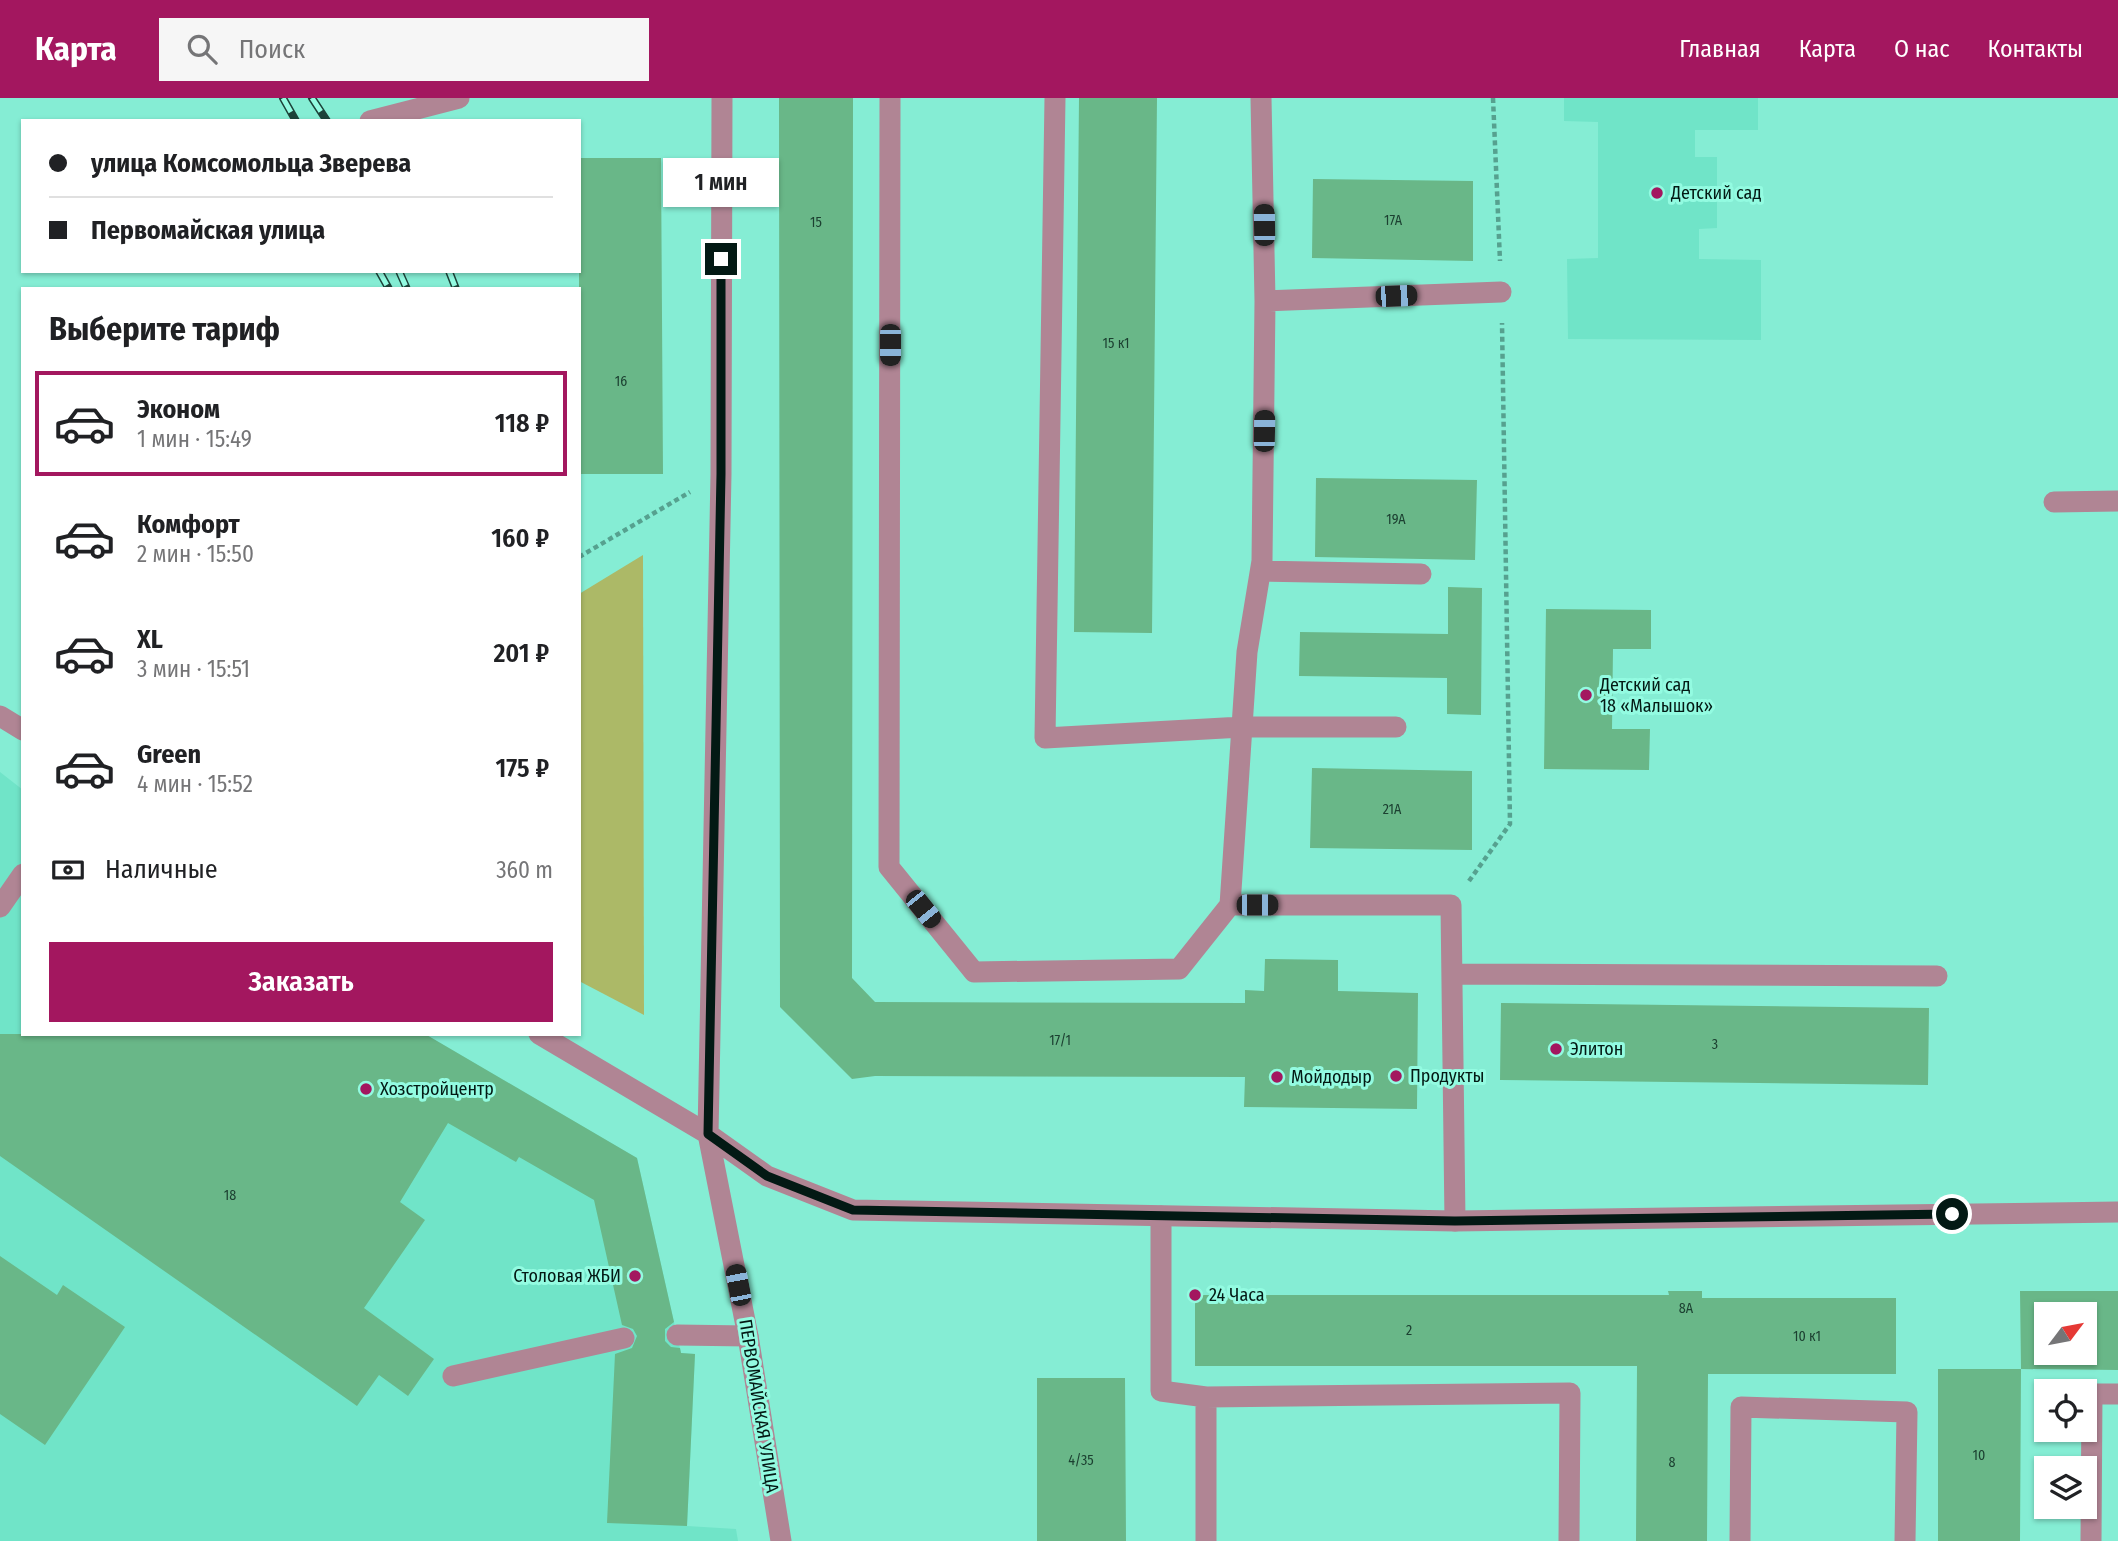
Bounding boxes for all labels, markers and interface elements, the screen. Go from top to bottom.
search box [159,18,649,81]
text: Карта [35,29,117,69]
icon: search [183,30,221,68]
text: Поиск [239,34,305,65]
text: Главная [1679,35,1761,63]
text: Карта [1799,35,1856,63]
text: О нас [1894,35,1949,63]
text: Контакты [1987,35,2083,63]
text: улица Комсомольца Зверева [91,148,411,179]
callout: 1 мин [663,158,779,206]
text: 1 мин [694,168,748,196]
place label: Детский сад [1670,182,1761,204]
marker: Детский сад [1649,185,1665,201]
car [1254,204,1275,246]
house number: 17А [1384,212,1403,229]
house number: 15 [810,214,822,231]
text: Первомайская улица [91,215,325,246]
route end [705,243,737,275]
car [1375,285,1418,307]
text: Выберите тариф [49,310,280,348]
car [880,324,901,366]
house number: 15 к1 [1102,335,1130,352]
house number: 16 [615,373,627,390]
icon: car [53,392,116,455]
text: Эконом [137,394,220,425]
text: 118 ₽ [495,408,549,439]
car [1254,410,1275,452]
text: 1 мин · 15:49 [137,425,252,453]
icon: car [53,507,116,570]
text: Комфорт [137,509,240,540]
house number: 19А [1386,511,1406,528]
text: 160 ₽ [491,523,549,554]
text: 2 мин · 15:50 [137,540,254,568]
icon: car [53,622,116,685]
text: XL [137,624,163,655]
text: 201 ₽ [493,638,549,669]
text: 3 мин · 15:51 [137,655,250,683]
place label: Детский сад 18 «Малышок» [1599,674,1713,717]
marker: Детский сад 18 «Малышок» [1578,687,1594,703]
icon: car [53,737,116,800]
text: Green [137,739,201,770]
text: 175 ₽ [496,753,549,784]
text: 4 мин · 15:52 [137,770,253,798]
house number: 21А [1383,801,1402,818]
icon: cash [49,851,87,889]
text: Наличные [105,854,218,885]
text: 360 m [496,856,553,884]
car [902,886,945,932]
car [1237,895,1279,916]
button: Заказать [49,942,553,1022]
house number: 17/1 [1049,1032,1071,1049]
house number: 3 [1712,1036,1718,1053]
place label: Элитон [1570,1038,1623,1060]
marker: Элитон [1548,1041,1564,1057]
place label: Продукты [1410,1065,1485,1087]
place label: Мойдодыр [1291,1066,1372,1088]
marker: Продукты [1388,1068,1404,1084]
marker: Мойдодыр [1269,1069,1285,1085]
place label: Хозстройцентр [380,1078,494,1100]
marker: Хозстройцентр [358,1081,374,1097]
house number: 18 [224,1187,236,1204]
route start [1936,1198,1968,1230]
car [724,1262,753,1308]
place label: Столовая ЖБИ [513,1265,621,1287]
marker: Столовая ЖБИ [627,1268,643,1284]
place label: 24 Часа [1209,1284,1265,1306]
marker: 24 Часа [1187,1287,1203,1303]
house number: 8А [1679,1300,1694,1317]
north arrow [2034,1302,2096,1365]
map controls [2034,1302,2097,1519]
street label: ПЕРВОМАЙСКАЯ УЛИЦА [734,1318,784,1495]
house number: 2 [1406,1322,1412,1339]
house number: 10 к1 [1793,1328,1821,1345]
button: locate [2034,1379,2097,1442]
house number: 10 [1973,1447,1985,1464]
house number: 4/35 [1068,1452,1094,1469]
house number: 8 [1669,1454,1676,1471]
button: layers [2034,1456,2097,1519]

